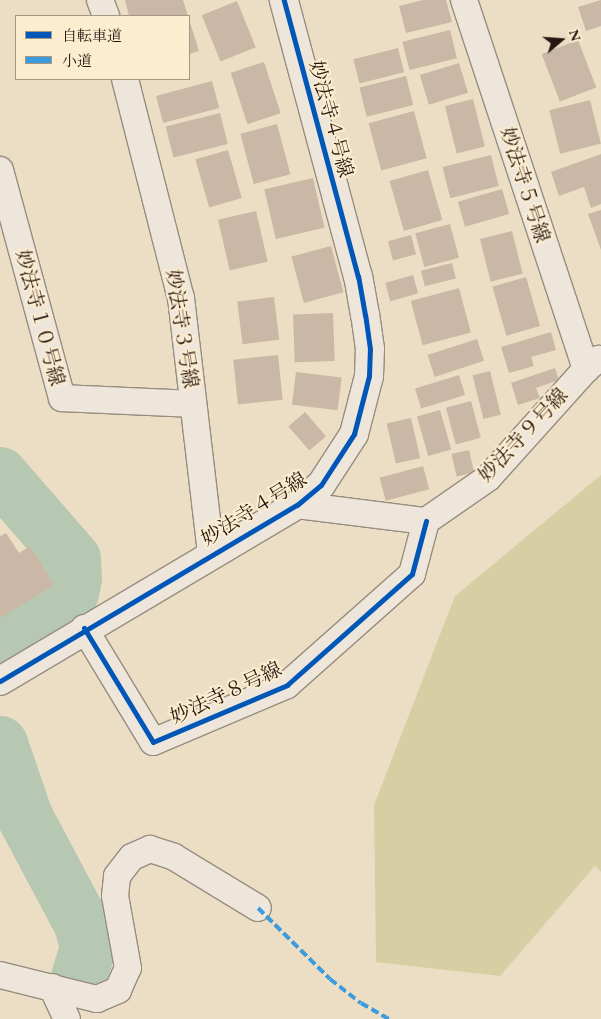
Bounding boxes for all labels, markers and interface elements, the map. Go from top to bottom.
legend [15,15,190,80]
north arrow [536,15,586,65]
text: 自転車道 [62,26,122,45]
text: N [565,27,586,44]
text: 小道 [62,51,92,70]
street label: 妙法寺４号線 [304,58,358,180]
street label: 妙法寺５号線 [495,124,555,246]
street label: 妙法寺１０号線 [10,247,70,389]
street label: 妙法寺３号線 [161,268,203,390]
street label: 妙法寺９号線 [473,383,573,487]
street label: 妙法寺４号線 [197,467,311,551]
street label: 妙法寺８号線 [167,657,285,729]

